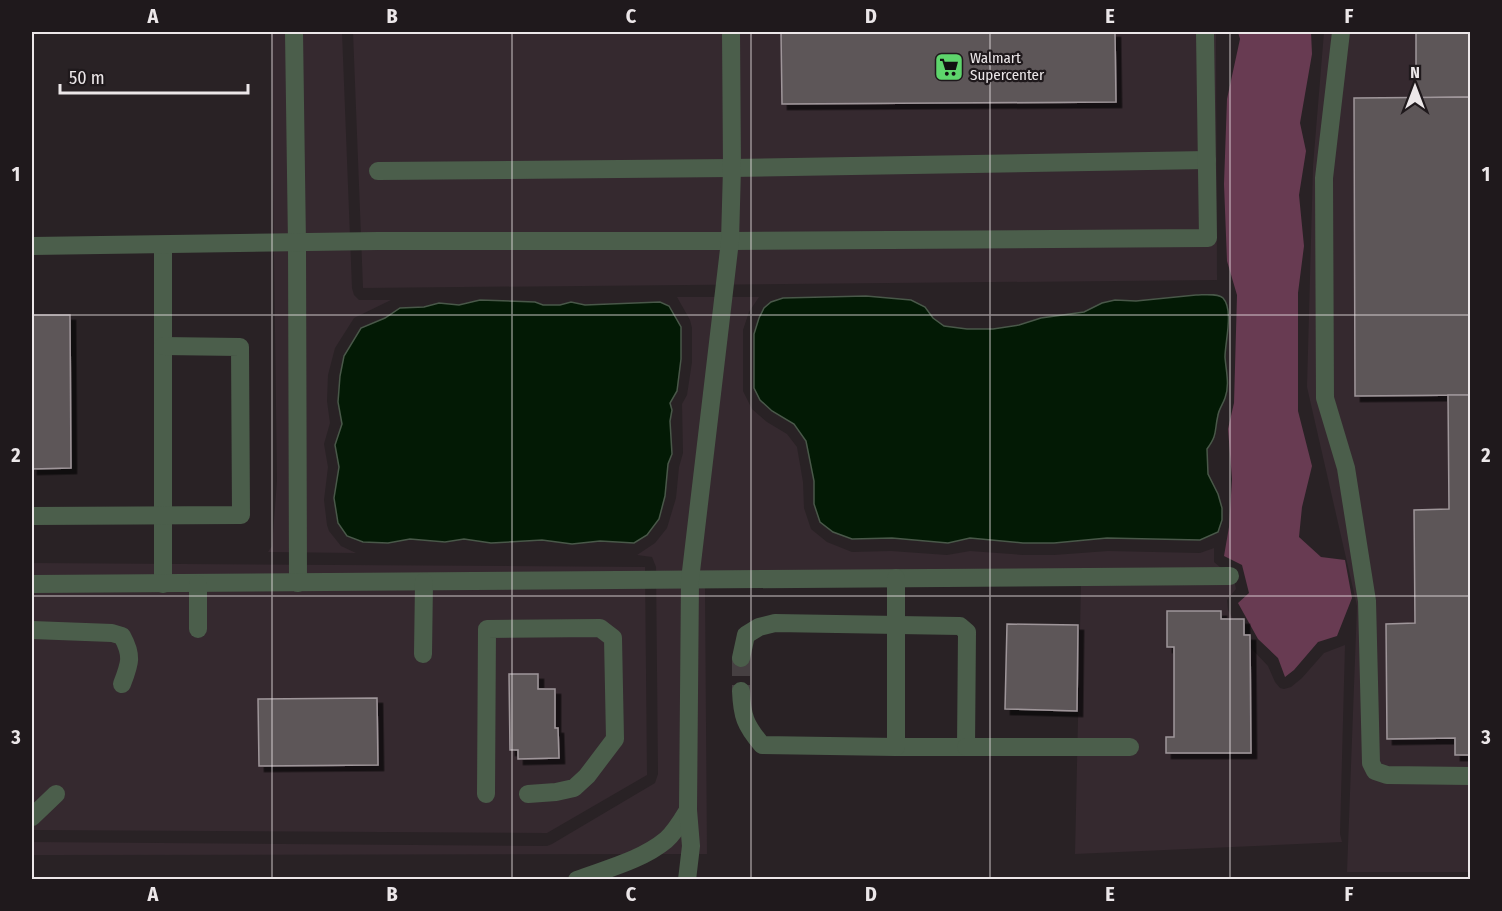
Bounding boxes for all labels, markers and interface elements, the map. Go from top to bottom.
text: A [147,4,160,28]
text: B [386,4,398,28]
text: C [626,4,637,28]
text: D [865,4,877,28]
text: E [1105,4,1115,28]
text: F [1345,4,1354,28]
place label: Walmart Supercenter [970,49,1045,84]
supermarket icon: Walmart Supercenter [933,51,965,83]
scale bar [60,57,248,95]
north arrow [1385,57,1445,117]
text: N [1410,63,1420,82]
text: 50 m [69,67,105,89]
text: 1 [12,162,20,186]
text: 1 [1482,162,1490,186]
text: 2 [10,443,21,467]
text: 2 [1480,443,1491,467]
text: 3 [10,725,21,749]
text: 3 [1480,725,1491,749]
text: A [147,882,160,906]
text: B [386,882,398,906]
text: C [626,882,637,906]
text: D [865,882,877,906]
text: E [1105,882,1115,906]
text: F [1345,882,1354,906]

